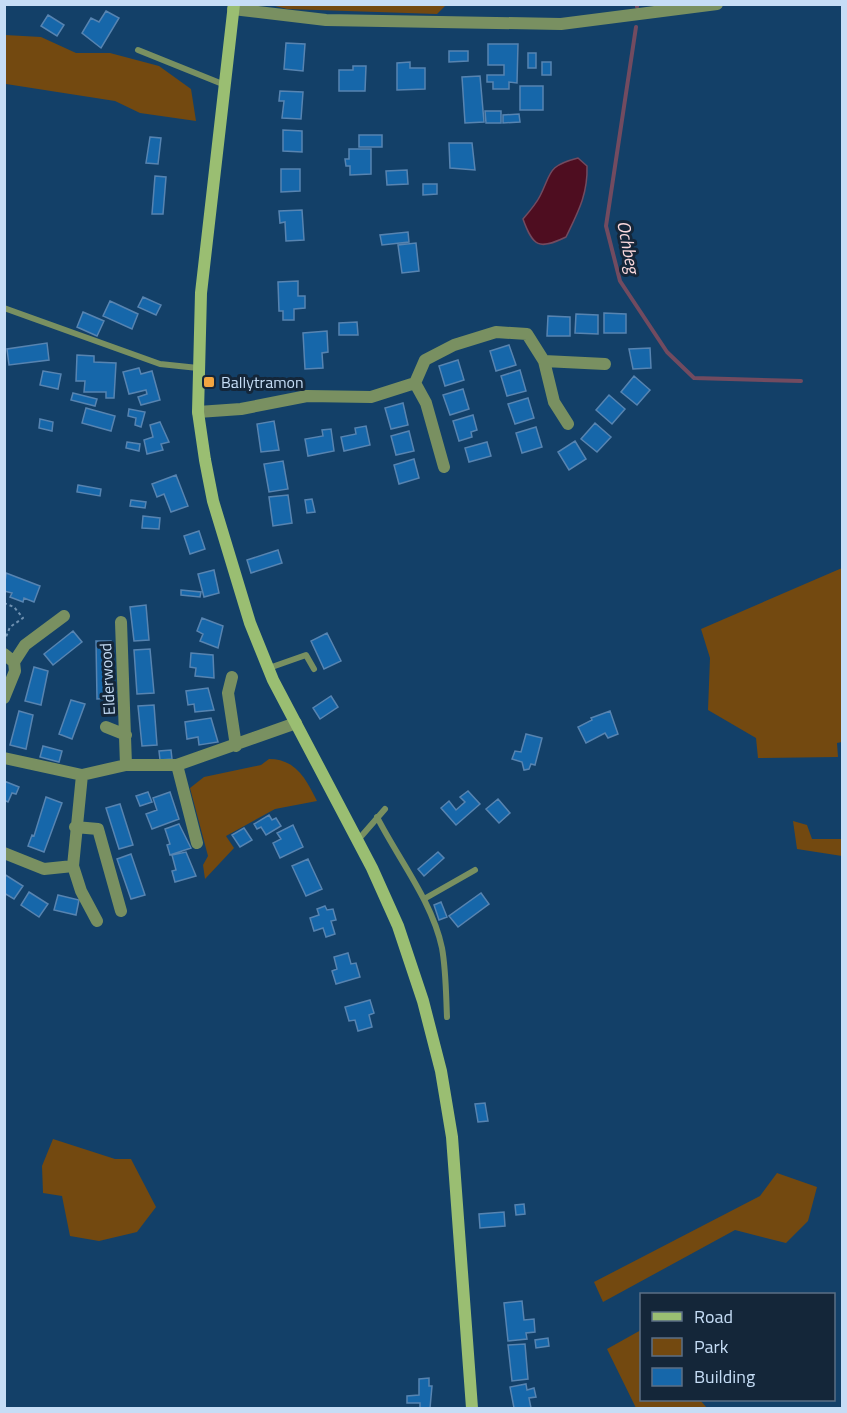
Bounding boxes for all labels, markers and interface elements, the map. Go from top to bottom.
water label: Ochbeg [610,218,647,278]
place label: Ballytramon [221,370,304,394]
marker: Ballytramon [202,375,216,389]
street label: Elderwood [93,642,121,716]
legend [640,1293,835,1401]
text: Road [694,1303,733,1330]
text: Park [694,1333,729,1360]
text: Building [694,1363,755,1390]

